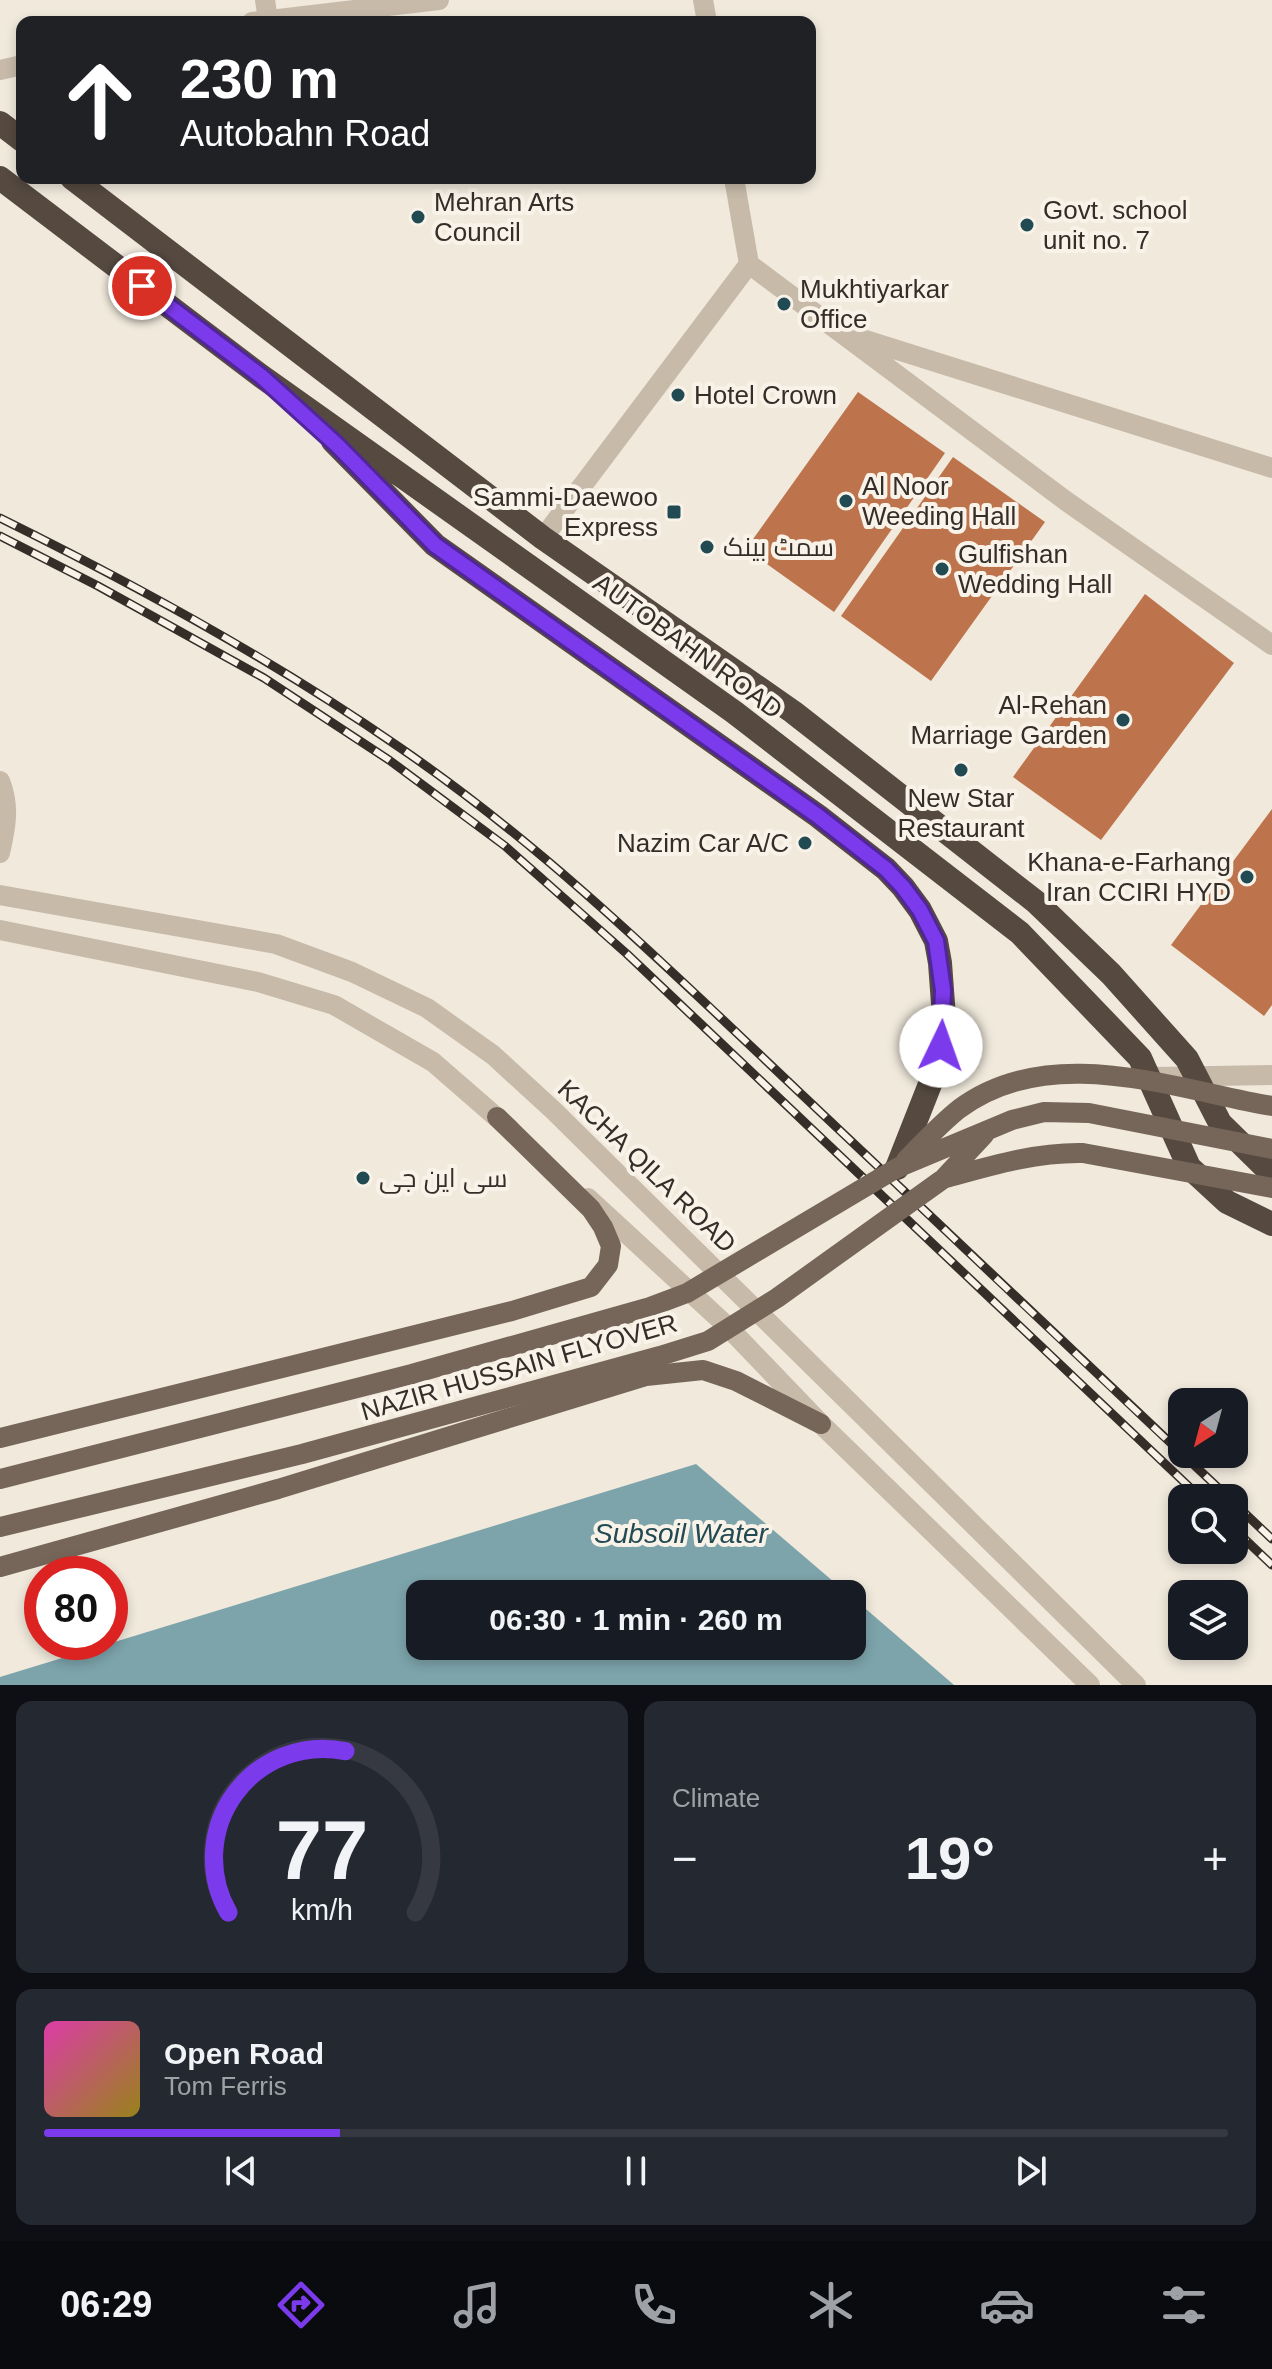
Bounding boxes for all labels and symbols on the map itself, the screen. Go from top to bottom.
place label: Mehran Arts Council [434,187,574,247]
place label: Govt. school unit no. 7 [1043,195,1188,255]
marker: Mehran Arts Council [409,208,427,226]
marker: Govt. school unit no. 7 [1018,216,1036,234]
pin [108,252,176,320]
place label: Mukhtiyarkar Office [800,274,949,334]
marker: Mukhtiyarkar Office [775,295,793,313]
place label: Hotel Crown [694,380,837,410]
marker: Hotel Crown [669,386,687,404]
place label: Al Noor Weeding Hall [862,471,1016,531]
place label: Sammi-Daewoo Express [473,482,658,542]
marker: Al Noor Weeding Hall [837,492,855,510]
marker: Sammi-Daewoo Express [665,503,683,521]
place label: سمٹ بینک [723,532,834,562]
marker: سمٹ بینک [698,538,716,556]
place label: Gulfishan Wedding Hall [958,539,1112,599]
marker: Gulfishan Wedding Hall [933,560,951,578]
street label: AUTOBAHN ROAD [588,567,788,725]
place label: Al-Rehan Marriage Garden [910,690,1107,750]
marker: Al-Rehan Marriage Garden [1114,711,1132,729]
marker: New Star Restaurant [952,761,970,779]
place label: New Star Restaurant [897,783,1025,843]
place label: Nazim Car A/C [617,828,789,858]
marker: Nazim Car A/C [796,834,814,852]
place label: Khana-e-Farhang Iran CCIRI HYD [1027,847,1231,907]
marker: Khana-e-Farhang Iran CCIRI HYD [1238,868,1256,886]
position arrow [899,1004,983,1088]
street label: KACHA QILA ROAD [552,1073,742,1259]
place label: سی این جی [379,1163,507,1194]
marker: سی این جی [354,1169,372,1187]
street label: NAZIR HUSSAIN FLYOVER [357,1307,681,1427]
north arrow [1168,1388,1248,1468]
water label: Subsoil Water [594,1518,770,1549]
speed limit sign: 80 [24,1556,128,1660]

